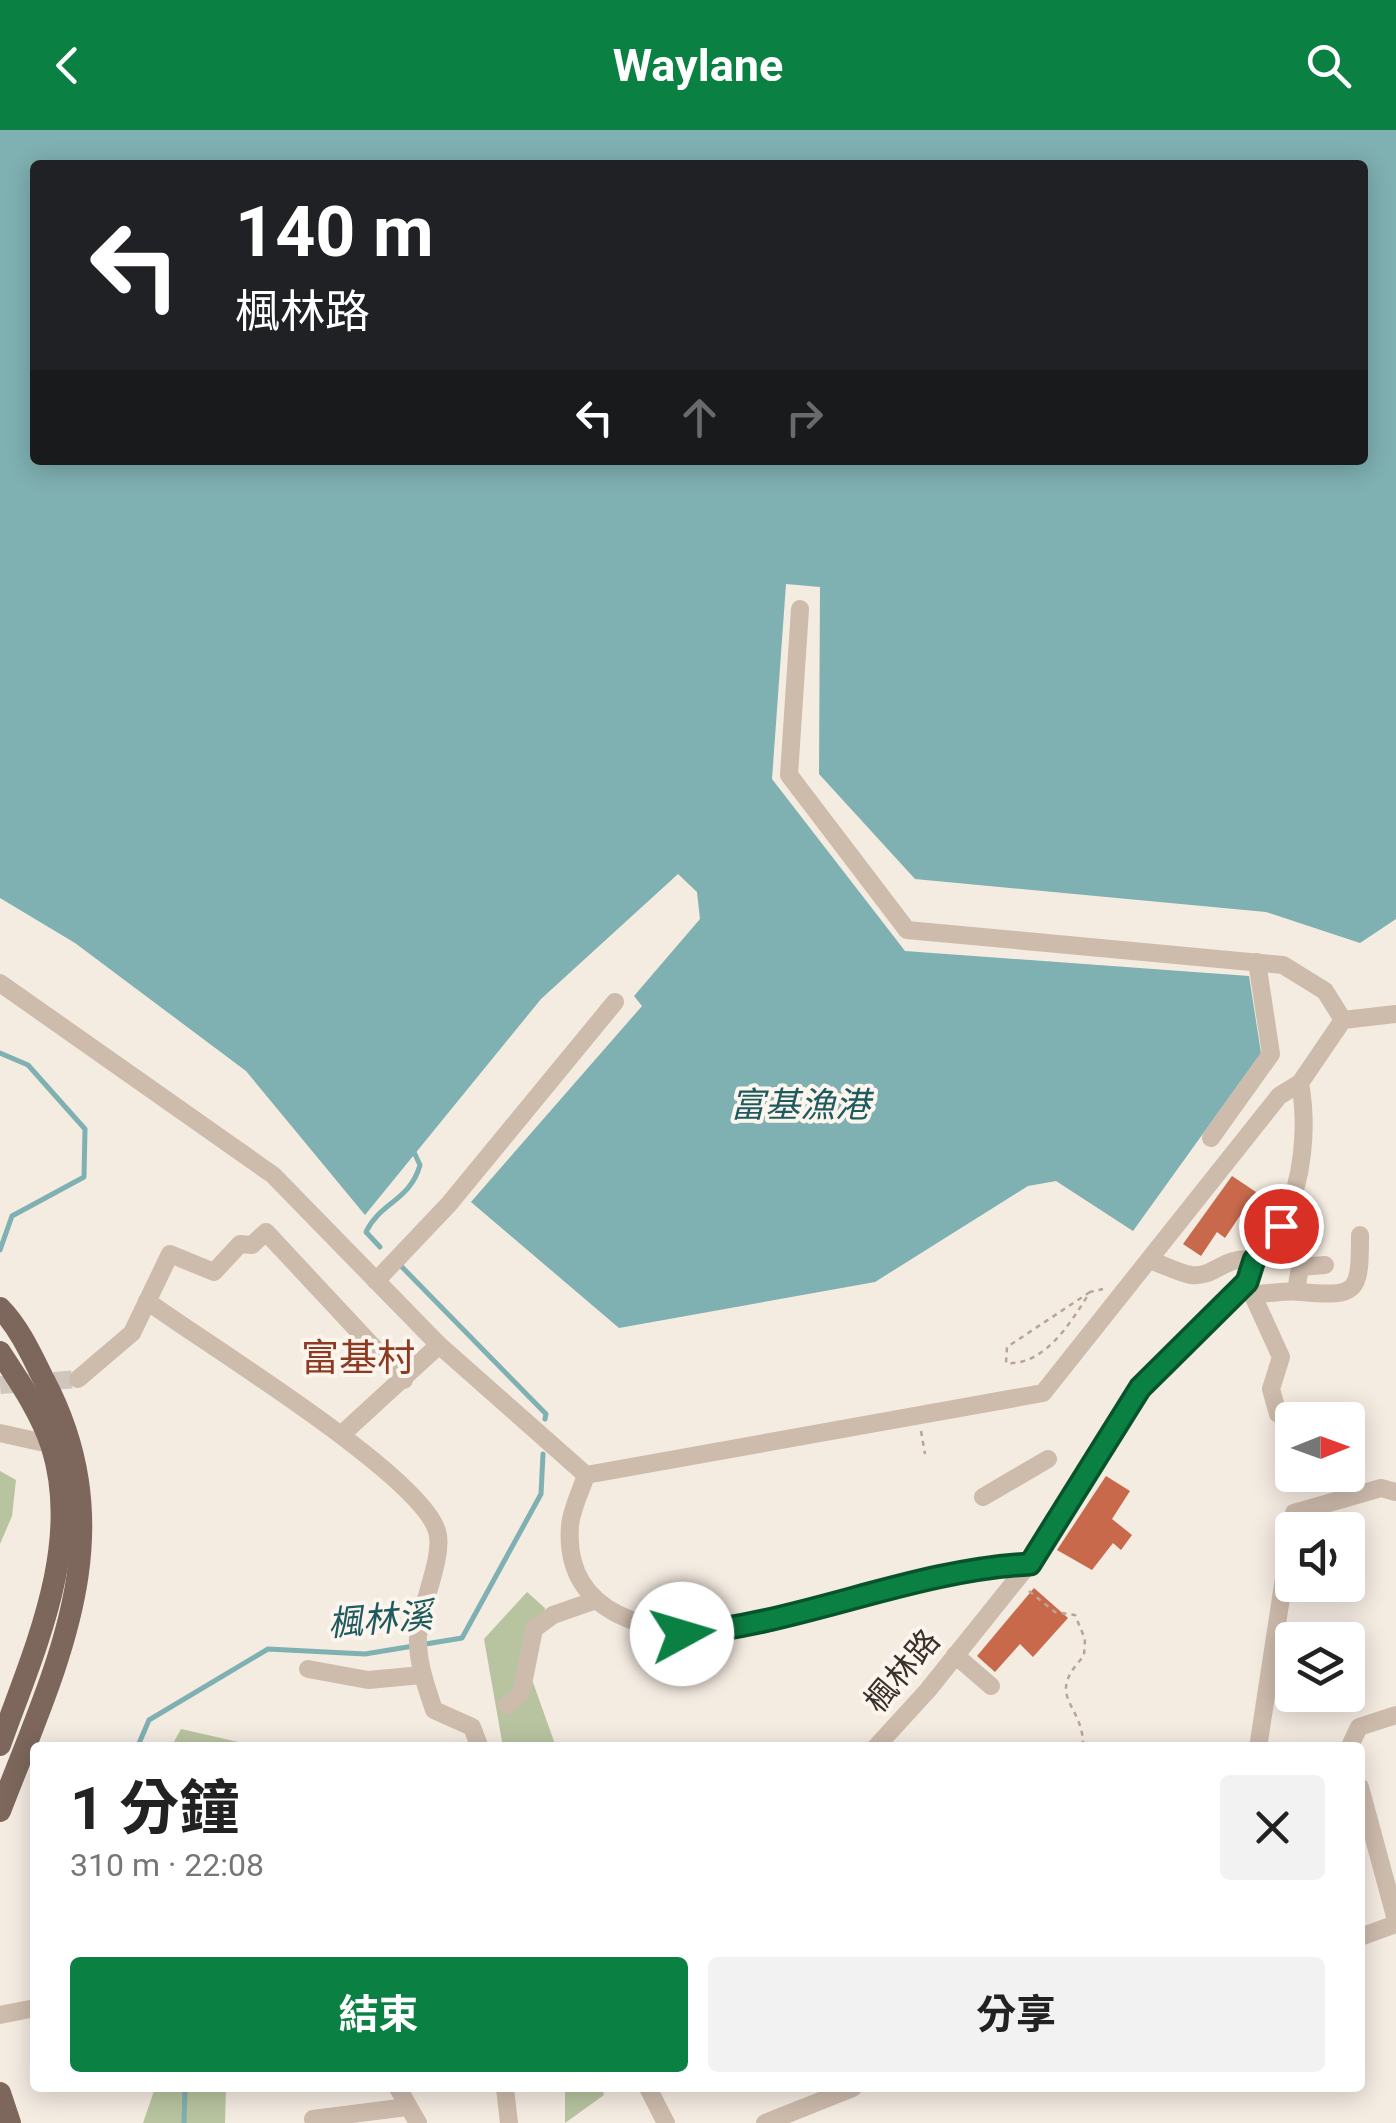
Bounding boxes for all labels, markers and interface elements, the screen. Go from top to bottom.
icon: back [40,38,95,93]
icon: search [1301,38,1356,93]
text: Waylane [613,39,783,92]
text: 140 m [235,191,434,273]
icon: left [70,200,200,330]
text: 楓林路 [235,285,370,338]
icon: left [567,390,622,445]
icon: ahead [672,390,727,445]
icon: right [777,390,832,445]
water label: 富基漁港 [730,1085,875,1126]
pin [1239,1184,1324,1269]
icon: arrive [1254,1199,1309,1254]
district label: 富基村 [301,1336,415,1380]
north arrow [1275,1402,1365,1492]
map controls [1275,1402,1365,1712]
button: sound [1275,1512,1365,1602]
position arrow [630,1582,734,1686]
water label: 楓林溪 [326,1595,439,1645]
street label: 楓林路 [857,1622,947,1720]
button: layers [1275,1622,1365,1712]
text: 1 分鐘 [70,1773,239,1844]
button: close [1220,1775,1325,1880]
text: 310 m · 22:08 [70,1846,264,1884]
button: 結束 [70,1957,688,2072]
button: 分享 [708,1957,1325,2072]

